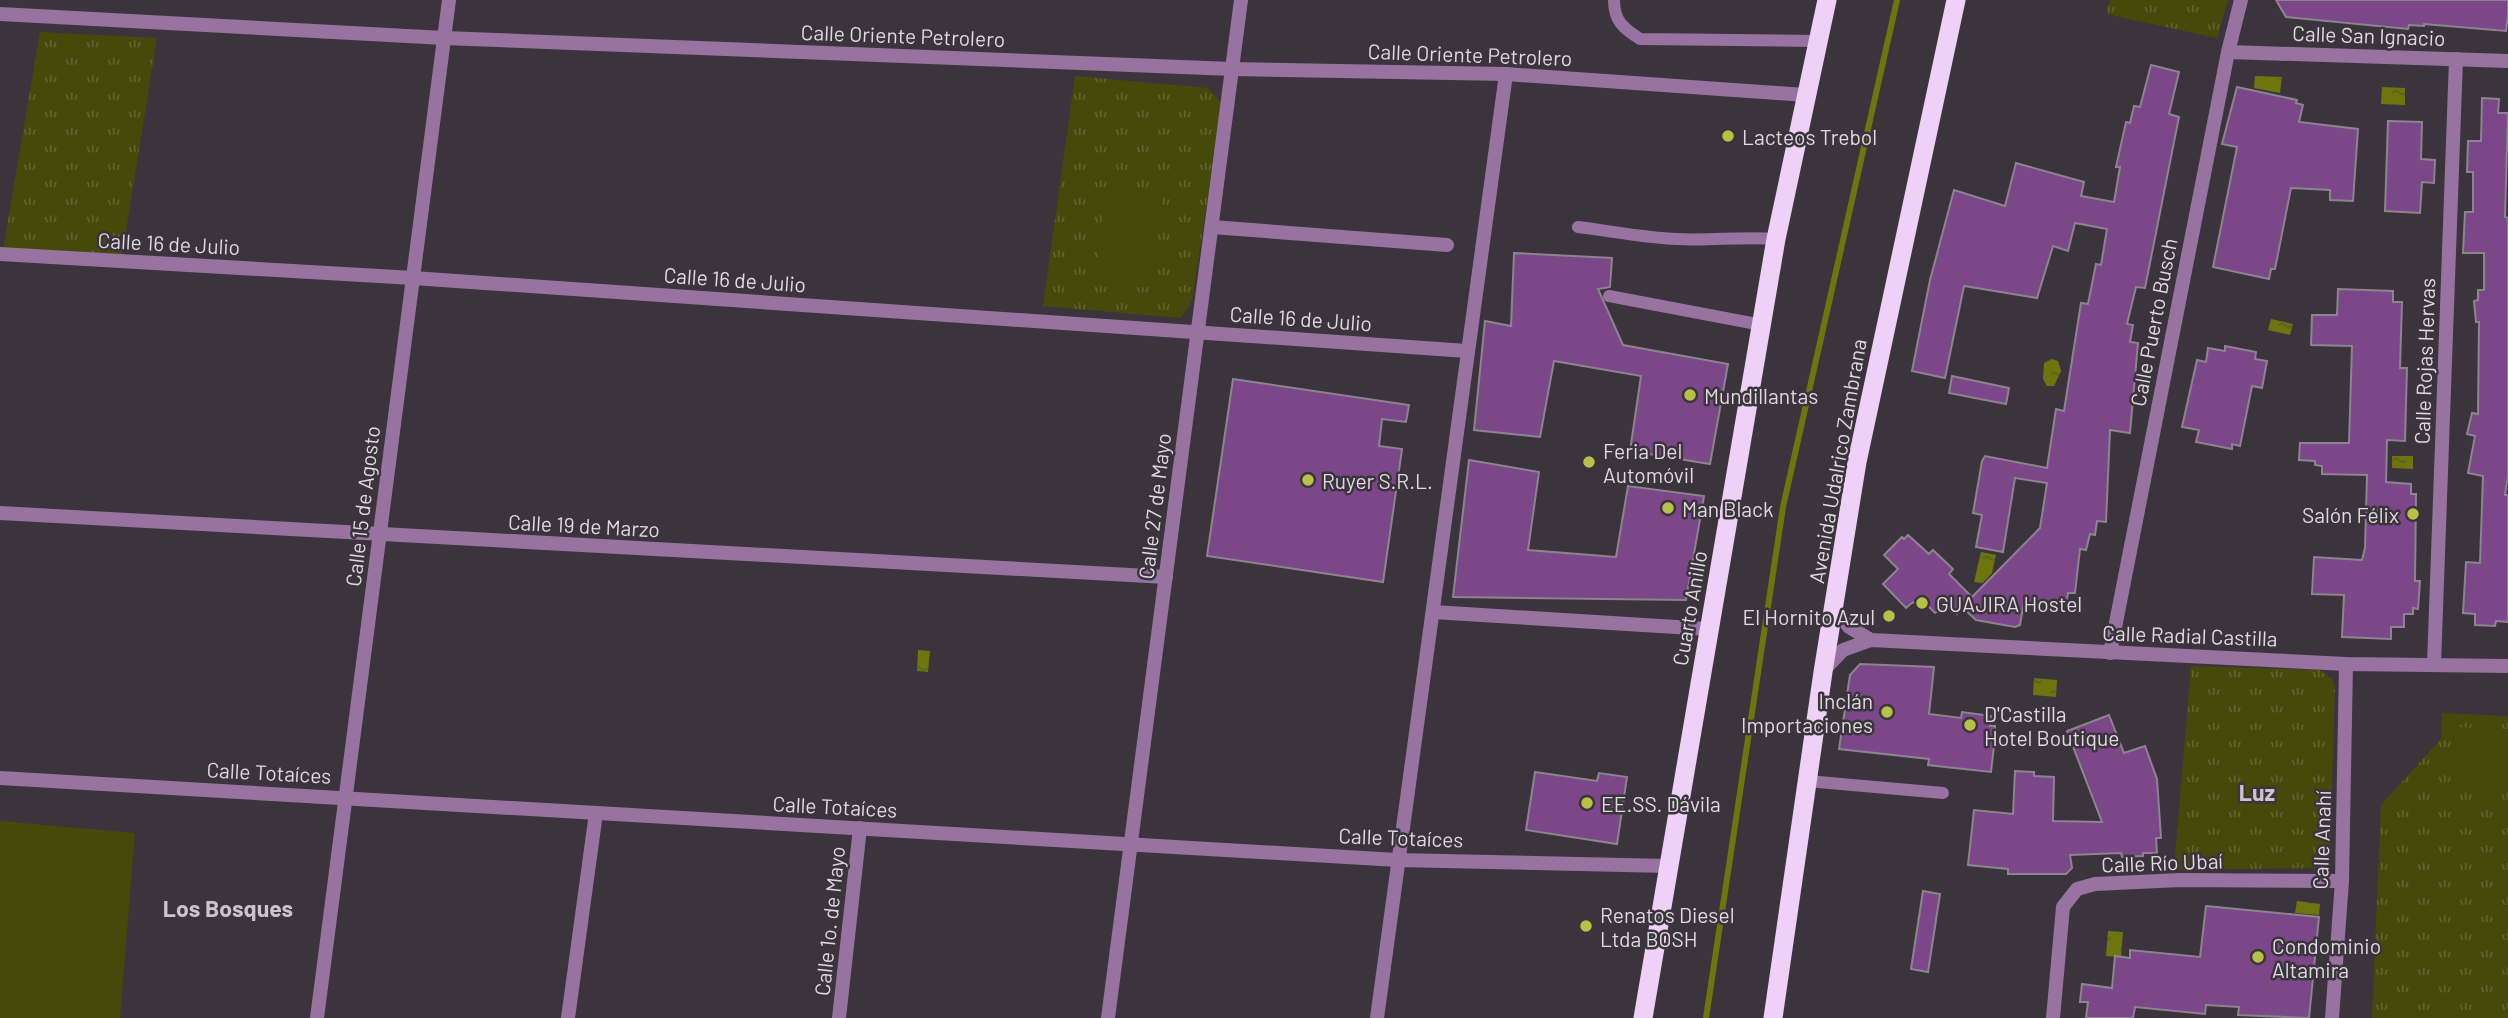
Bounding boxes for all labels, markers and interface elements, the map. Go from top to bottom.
street label: Calle Oriente Petrolero [800,19,1006,51]
street label: Calle San Ignacio [2292,20,2446,50]
street label: Calle Oriente Petrolero [1367,38,1573,70]
place label: Lacteos Trebol [1742,124,1877,149]
marker: Lacteos Trebol [1720,128,1736,144]
street label: Calle 16 de Julio [97,227,241,259]
street label: Calle Puerto Busch [2124,236,2182,408]
street label: Calle 16 de Julio [663,262,807,296]
street label: Calle Rojas Hervas [2409,277,2439,445]
street label: Calle 16 de Julio [1229,301,1373,335]
street label: Avenida Udalrico Zambrana [1803,337,1871,585]
place label: Mundillantas [1704,383,1818,408]
marker: Mundillantas [1682,387,1698,403]
street label: Calle 15 de Agosto [340,424,384,588]
street label: Calle 27 de Mayo [1133,432,1175,580]
place label: Feria Del Automóvil [1603,438,1694,487]
marker: Feria Del Automóvil [1581,454,1597,470]
place label: Ruyer S.R.L. [1322,468,1433,493]
marker: Ruyer S.R.L. [1300,472,1316,488]
place label: Man Black [1682,496,1773,521]
marker: Man Black [1660,500,1676,516]
place label: Salón Félix [2302,502,2399,527]
marker: Salón Félix [2405,506,2421,522]
street label: Calle 19 de Marzo [507,509,661,541]
street label: Cuarto Anillo [1667,549,1711,667]
place label: GUAJIRA Hostel [1936,591,2082,616]
marker: GUAJIRA Hostel [1914,595,1930,611]
place label: El Hornito Azul [1743,604,1875,629]
marker: El Hornito Azul [1881,608,1897,624]
street label: Calle Radial Castilla [2102,619,2278,651]
place label: Inclán Importaciones [1741,688,1873,737]
place label: D'Castilla Hotel Boutique [1984,701,2120,750]
marker: Inclán Importaciones [1879,704,1895,720]
marker: D'Castilla Hotel Boutique [1962,717,1978,733]
street label: Calle Totaíces [206,756,332,788]
district label: Luz [2239,778,2275,806]
street label: Calle Totaíces [772,790,898,822]
street label: Calle Anahí [2307,790,2335,890]
place label: EE.SS. Dávila [1601,791,1721,816]
marker: EE.SS. Dávila [1579,795,1595,811]
street label: Calle Totaíces [1338,822,1464,852]
street label: Calle 1o. de Mayo [809,845,849,997]
street label: Calle Río Ubaí [2101,847,2224,877]
district label: Los Bosques [163,894,293,922]
place label: Renatos Diesel Ltda BOSH [1600,902,1734,951]
marker: Renatos Diesel Ltda BOSH [1578,918,1594,934]
place label: Condominio Altamira [2272,933,2381,982]
marker: Condominio Altamira [2250,949,2266,965]

